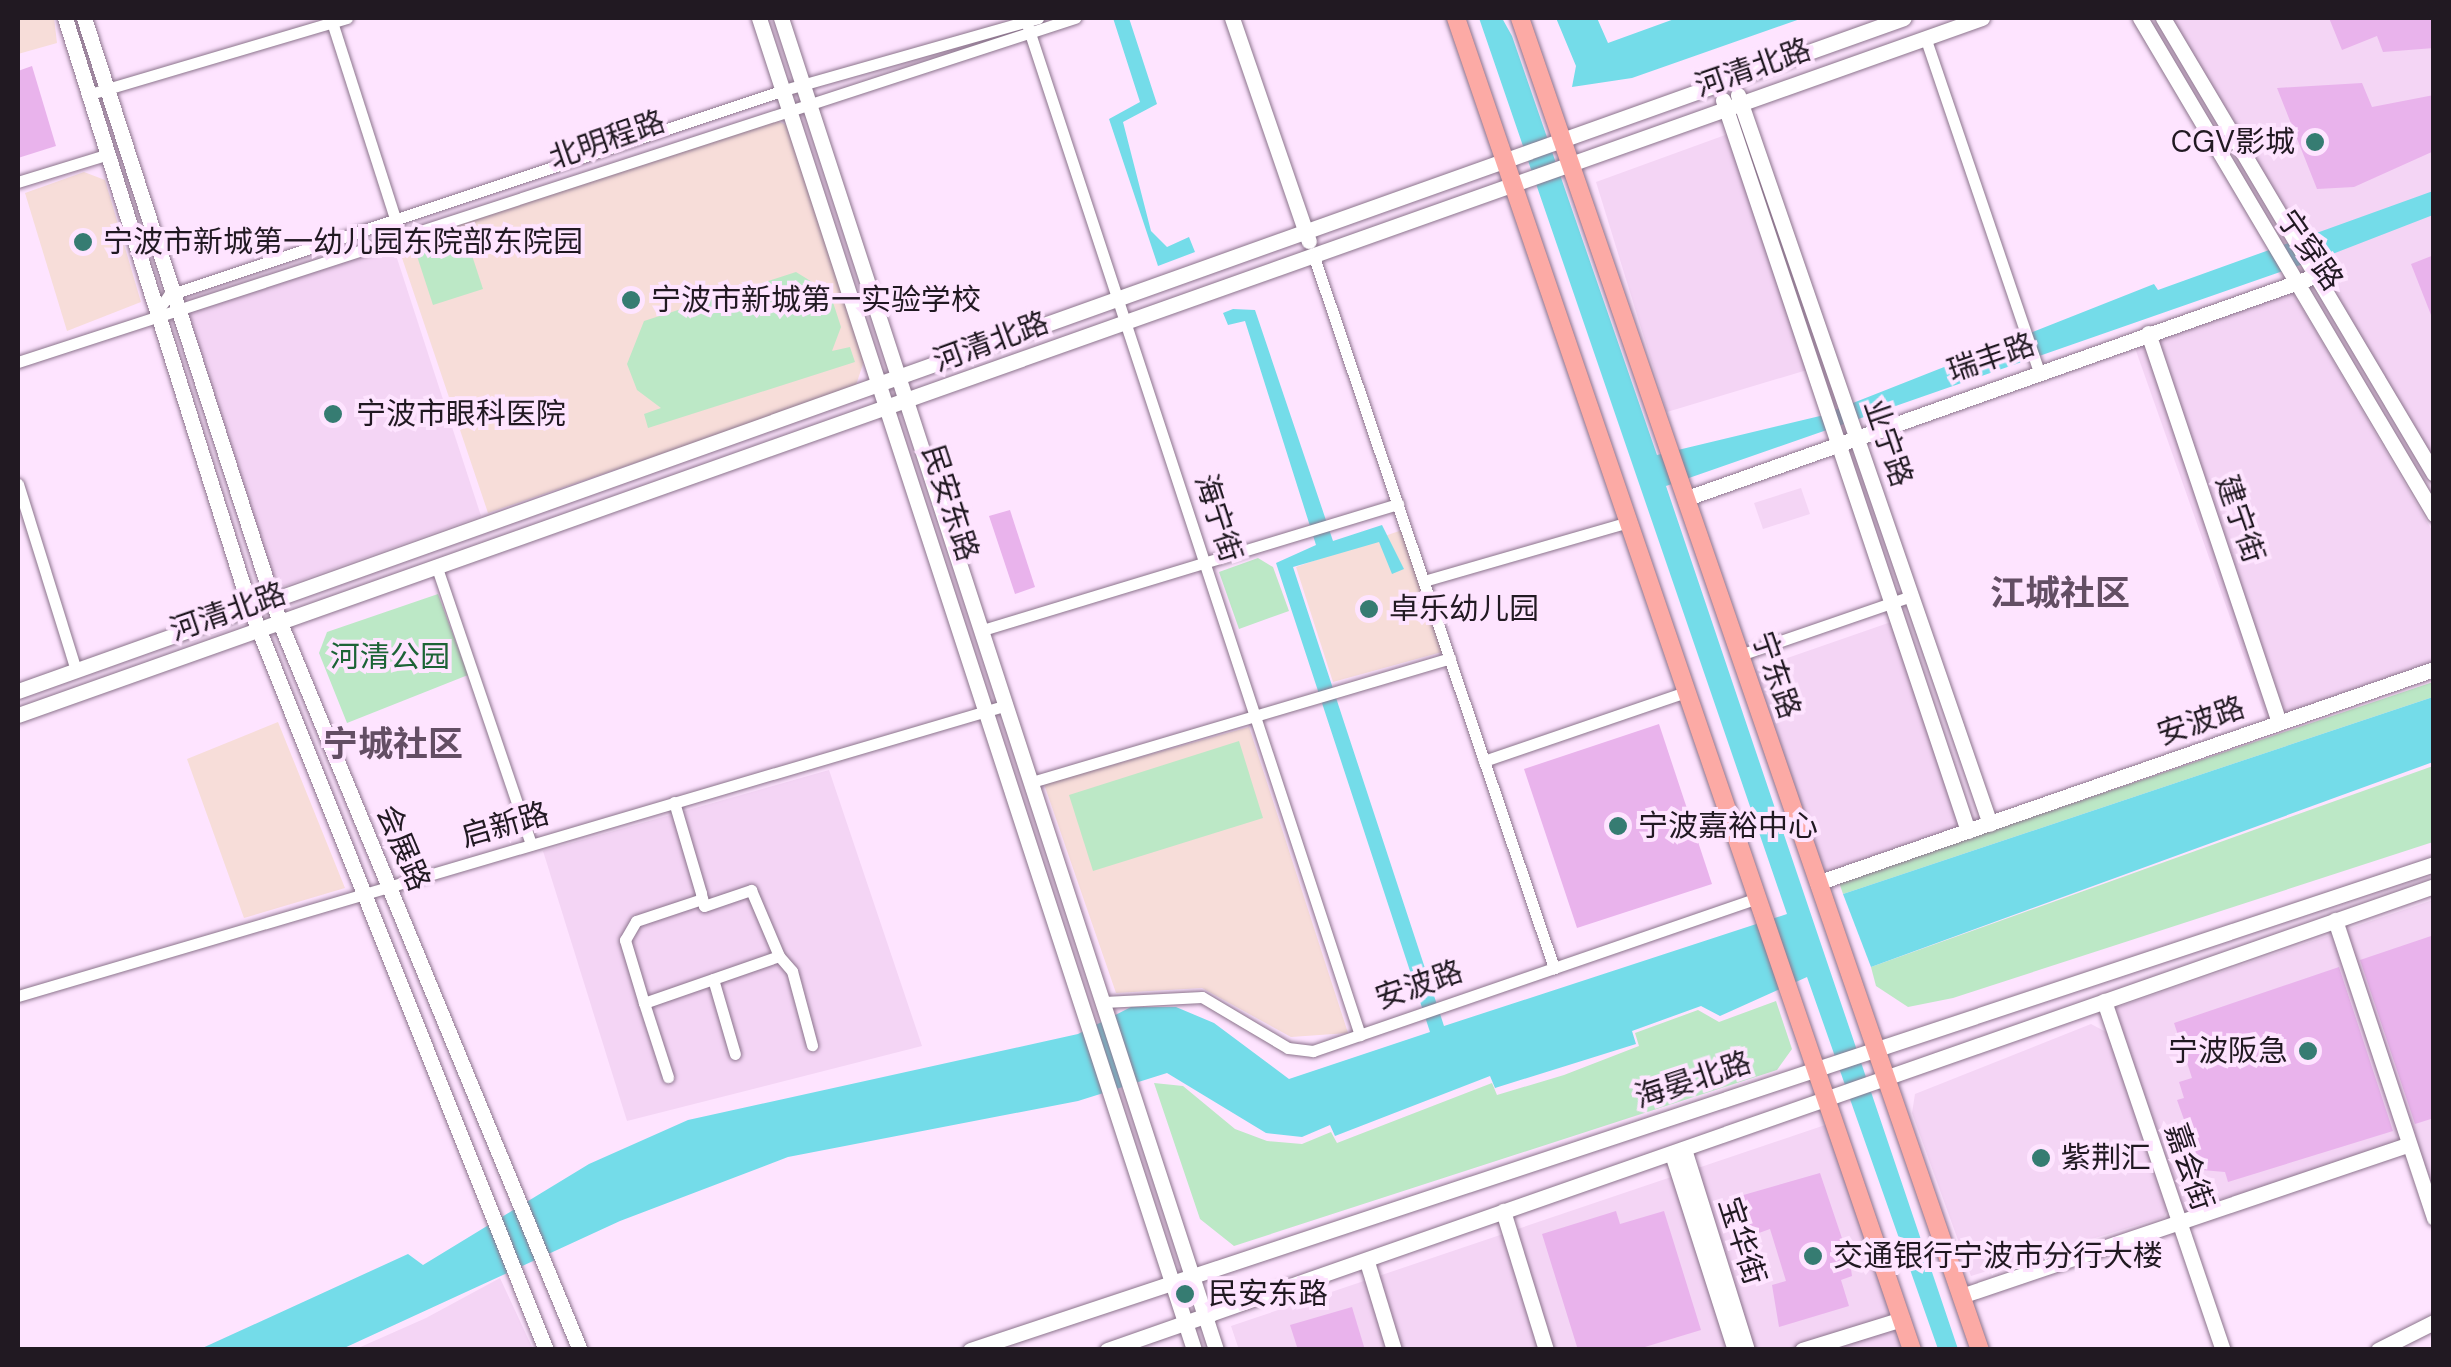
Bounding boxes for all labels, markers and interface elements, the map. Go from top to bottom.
street label: 河清北路 [1690,31,1816,105]
street label: 北明程路 [544,103,670,177]
place label: CGV影城 [2171,124,2295,160]
marker: CGV影城 [2304,131,2326,153]
street label: 宁穿路 [2269,203,2351,297]
place label: 宁波市新城第一幼儿园东院部东院园 [103,224,583,260]
marker: 宁波市新城第一幼儿园东院部东院园 [72,231,94,253]
place label: 宁波市新城第一实验学校 [651,282,981,318]
marker: 宁波市新城第一实验学校 [620,289,642,311]
street label: 河清北路 [928,305,1054,379]
street label: 瑞丰路 [1943,326,2039,390]
street label: 业宁路 [1856,395,1920,491]
place label: 宁波市眼科医院 [356,396,566,432]
marker: 宁波市眼科医院 [320,401,346,427]
street label: 民安东路 [914,440,986,566]
street label: 海宁街 [1187,470,1249,566]
street label: 建宁街 [2208,471,2272,567]
district label: 江城社区 [1990,572,2130,614]
street label: 河清北路 [165,575,291,649]
place label: 卓乐幼儿园 [1389,591,1539,627]
marker: 卓乐幼儿园 [1358,598,1380,620]
street label: 宁东路 [1744,627,1808,723]
park label: 河清公园 [330,639,450,675]
street label: 安波路 [2153,689,2249,753]
district label: 宁城社区 [323,723,463,765]
street label: 启新路 [457,795,553,855]
street label: 会展路 [369,800,437,896]
place label: 宁波嘉裕中心 [1638,808,1818,844]
marker: 宁波嘉裕中心 [1607,815,1629,837]
street label: 安波路 [1371,953,1467,1017]
place label: 宁波阪急 [2168,1033,2288,1069]
marker: 宁波阪急 [2297,1040,2319,1062]
street label: 海晏北路 [1630,1044,1756,1116]
street label: 嘉会街 [2157,1119,2221,1215]
place label: 紫荆汇 [2061,1140,2151,1176]
marker: 紫荆汇 [2030,1147,2052,1169]
street label: 宝华街 [1711,1193,1773,1289]
place label: 交通银行宁波市分行大楼 [1833,1238,2163,1274]
marker: 交通银行宁波市分行大楼 [1802,1245,1824,1267]
place label: 民安东路 [1208,1276,1328,1312]
marker: 民安东路 [1172,1281,1198,1307]

